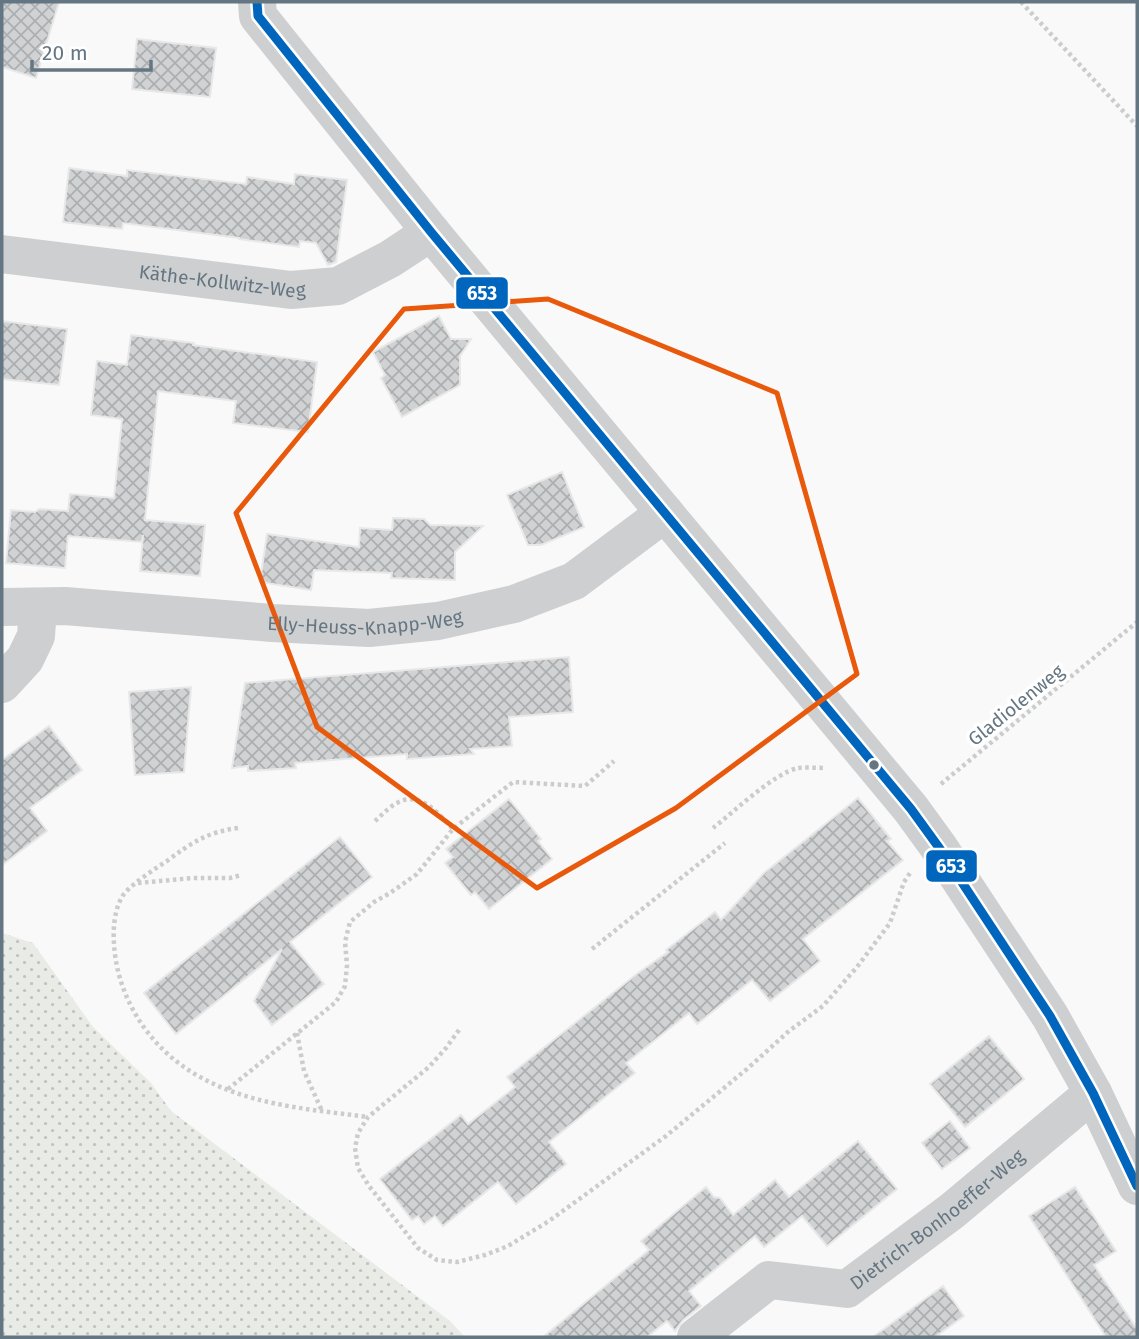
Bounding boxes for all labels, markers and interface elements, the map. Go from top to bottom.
scale bar [32,28,150,72]
text: 20 m [42,40,88,66]
street label: Käthe-Kollwitz-Weg [138,260,307,302]
line badge: 653 [455,276,509,310]
text: 653 [467,282,497,305]
street label: Elly-Heuss-Knapp-Weg [267,604,465,640]
street label: Gladiolenweg [964,659,1069,751]
unlabelled marker [867,758,881,772]
line badge: 653 [925,849,978,883]
text: 653 [936,855,966,878]
street label: Dietrich-Bonhoeffer-Weg [845,1144,1029,1294]

